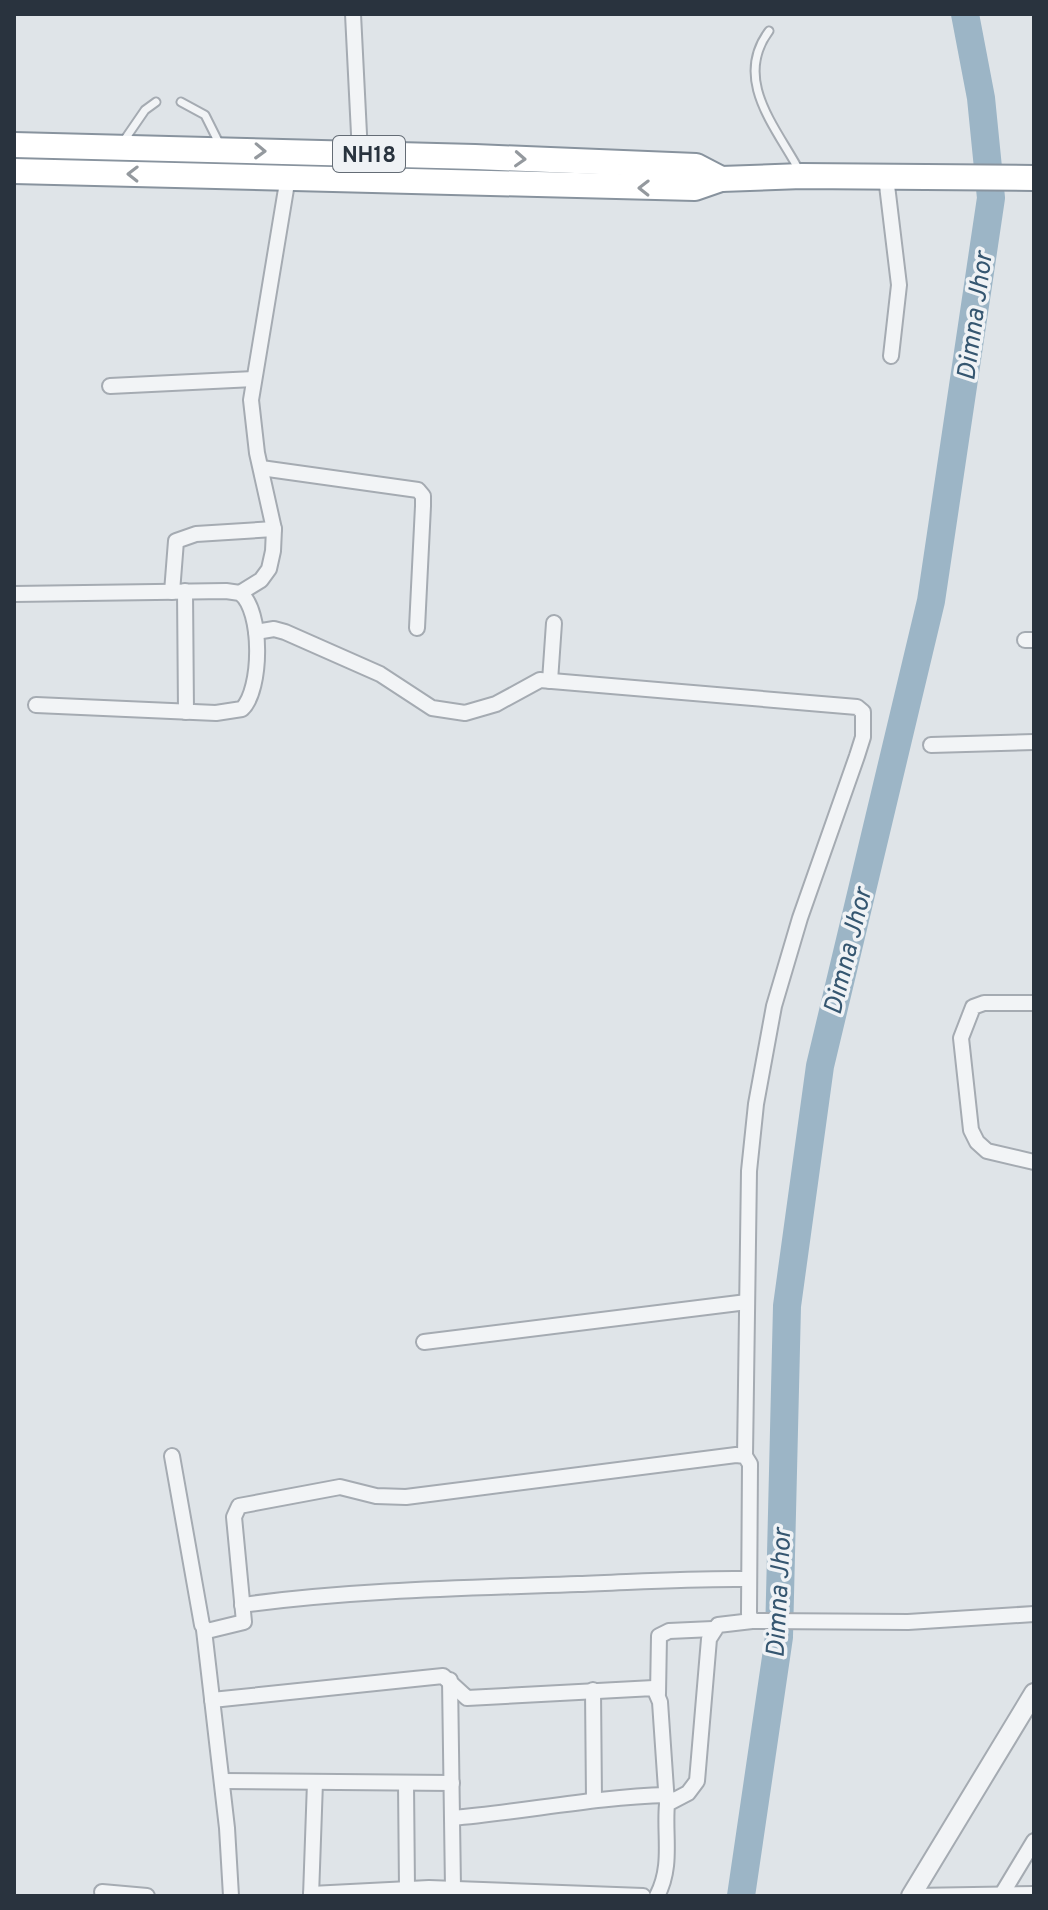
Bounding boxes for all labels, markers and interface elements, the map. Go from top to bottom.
road number: NH18 [333,136,405,172]
one-way arrow [254,142,267,159]
one-way arrow [514,150,527,167]
one-way arrow [126,165,139,183]
one-way arrow [637,179,650,196]
water label: Dimna Jhor [951,248,1002,383]
water label: Dimna Jhor [818,883,882,1018]
water label: Dimna Jhor [761,1525,800,1659]

